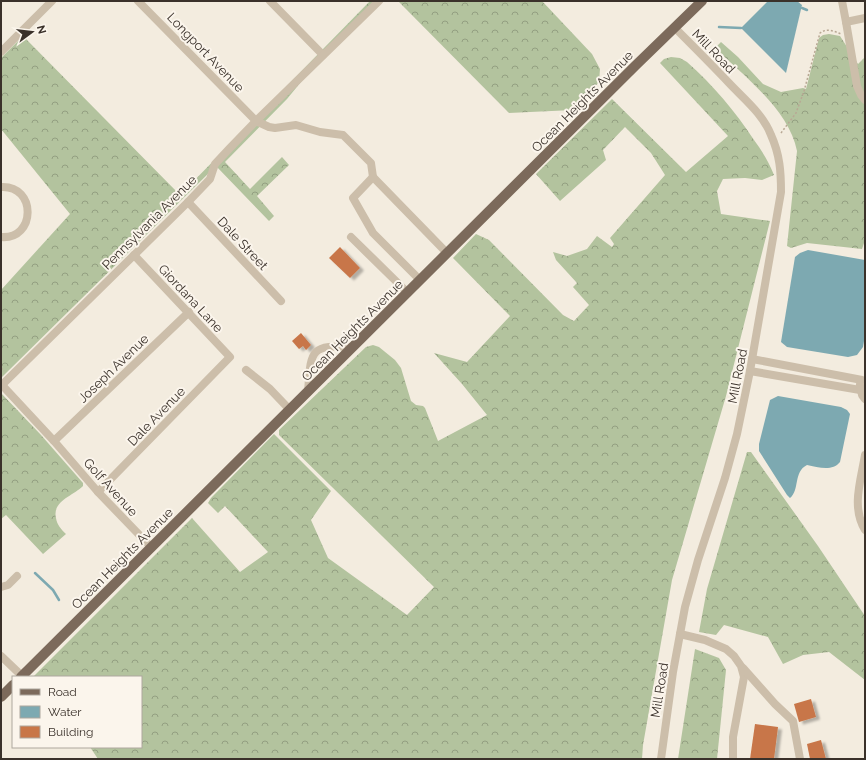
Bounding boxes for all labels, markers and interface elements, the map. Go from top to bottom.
street label: Longport Avenue [164,10,247,95]
north arrow [12,12,52,52]
text: N [34,24,49,35]
street label: Mill Road [689,26,738,76]
street label: Ocean Heights Avenue [529,47,636,155]
street label: Pennsylvania Avenue [99,172,200,273]
street label: Dale Street [214,214,271,273]
street label: Giordana Lane [155,261,226,336]
street label: Ocean Heights Avenue [299,276,406,384]
street label: Joseph Avenue [75,331,152,406]
street label: Mill Road [725,347,750,405]
street label: Dale Avenue [125,384,188,449]
street label: Golf Avenue [81,455,141,520]
street label: Ocean Heights Avenue [69,504,176,612]
street label: Mill Road [648,662,671,719]
legend [12,676,142,748]
text: Road [48,685,77,699]
text: Water [48,705,82,719]
text: Building [48,725,94,739]

